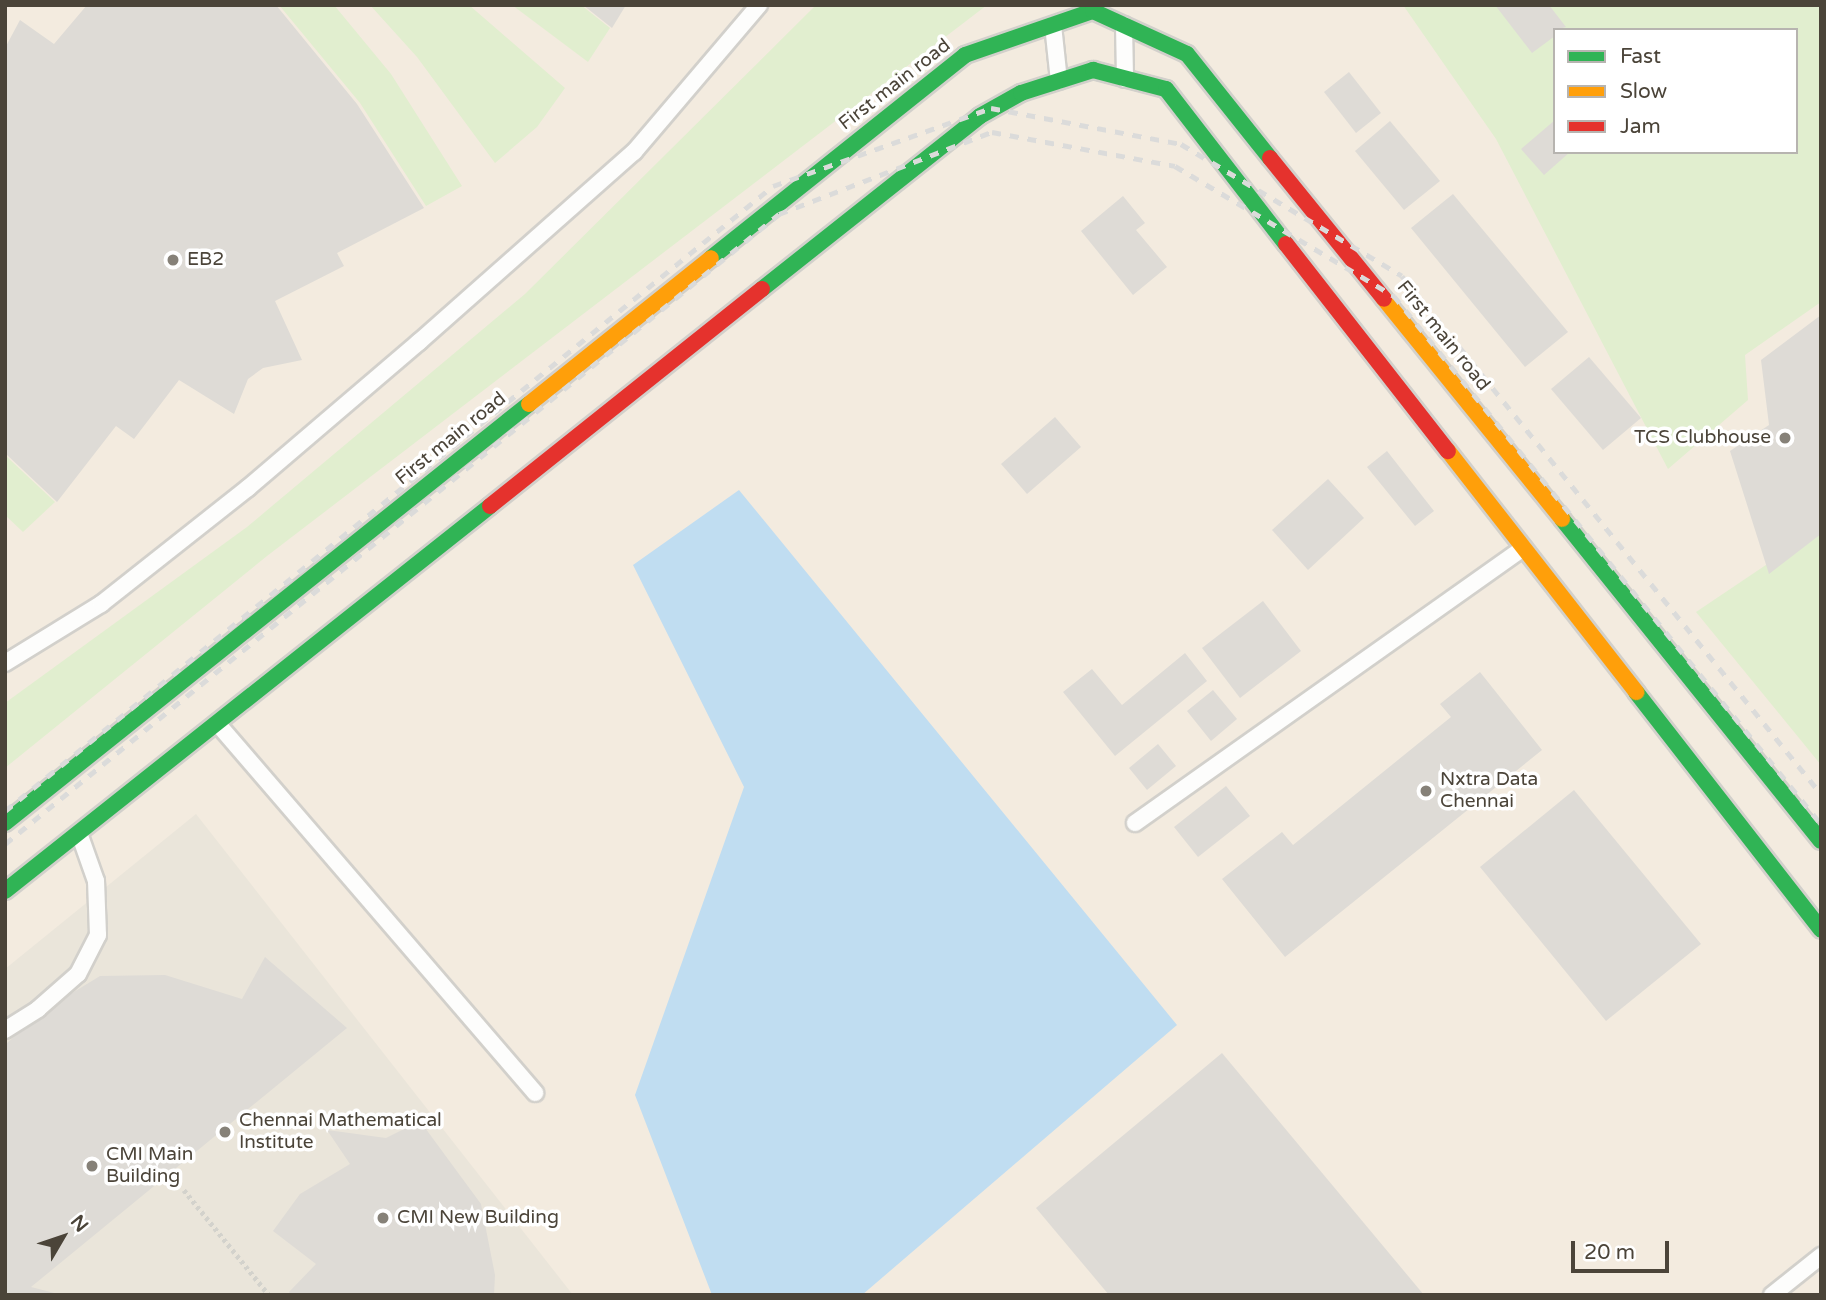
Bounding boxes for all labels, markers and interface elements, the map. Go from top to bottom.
legend [1553,28,1798,154]
street label: First main road [835,34,955,136]
text: Fast [1620,44,1661,69]
text: Slow [1620,79,1667,104]
text: Jam [1620,114,1661,139]
place label: EB2 [187,249,224,271]
marker: EB2 [165,252,181,268]
street label: First main road [1392,276,1494,396]
street label: First main road [391,388,511,490]
place label: TCS Clubhouse [1634,427,1771,449]
marker: TCS Clubhouse [1777,430,1793,446]
place label: Nxtra Data Chennai [1440,769,1538,813]
marker: Nxtra Data Chennai [1418,783,1434,799]
place label: Chennai Mathematical Institute [239,1110,442,1154]
marker: Chennai Mathematical Institute [217,1124,233,1140]
place label: CMI Main Building [106,1144,193,1188]
marker: CMI Main Building [84,1158,100,1174]
north arrow [28,1202,98,1272]
place label: CMI New Building [397,1207,559,1229]
marker: CMI New Building [375,1210,391,1226]
text: N [66,1211,93,1237]
scale bar [1574,1226,1672,1270]
text: 20 m [1584,1240,1635,1265]

